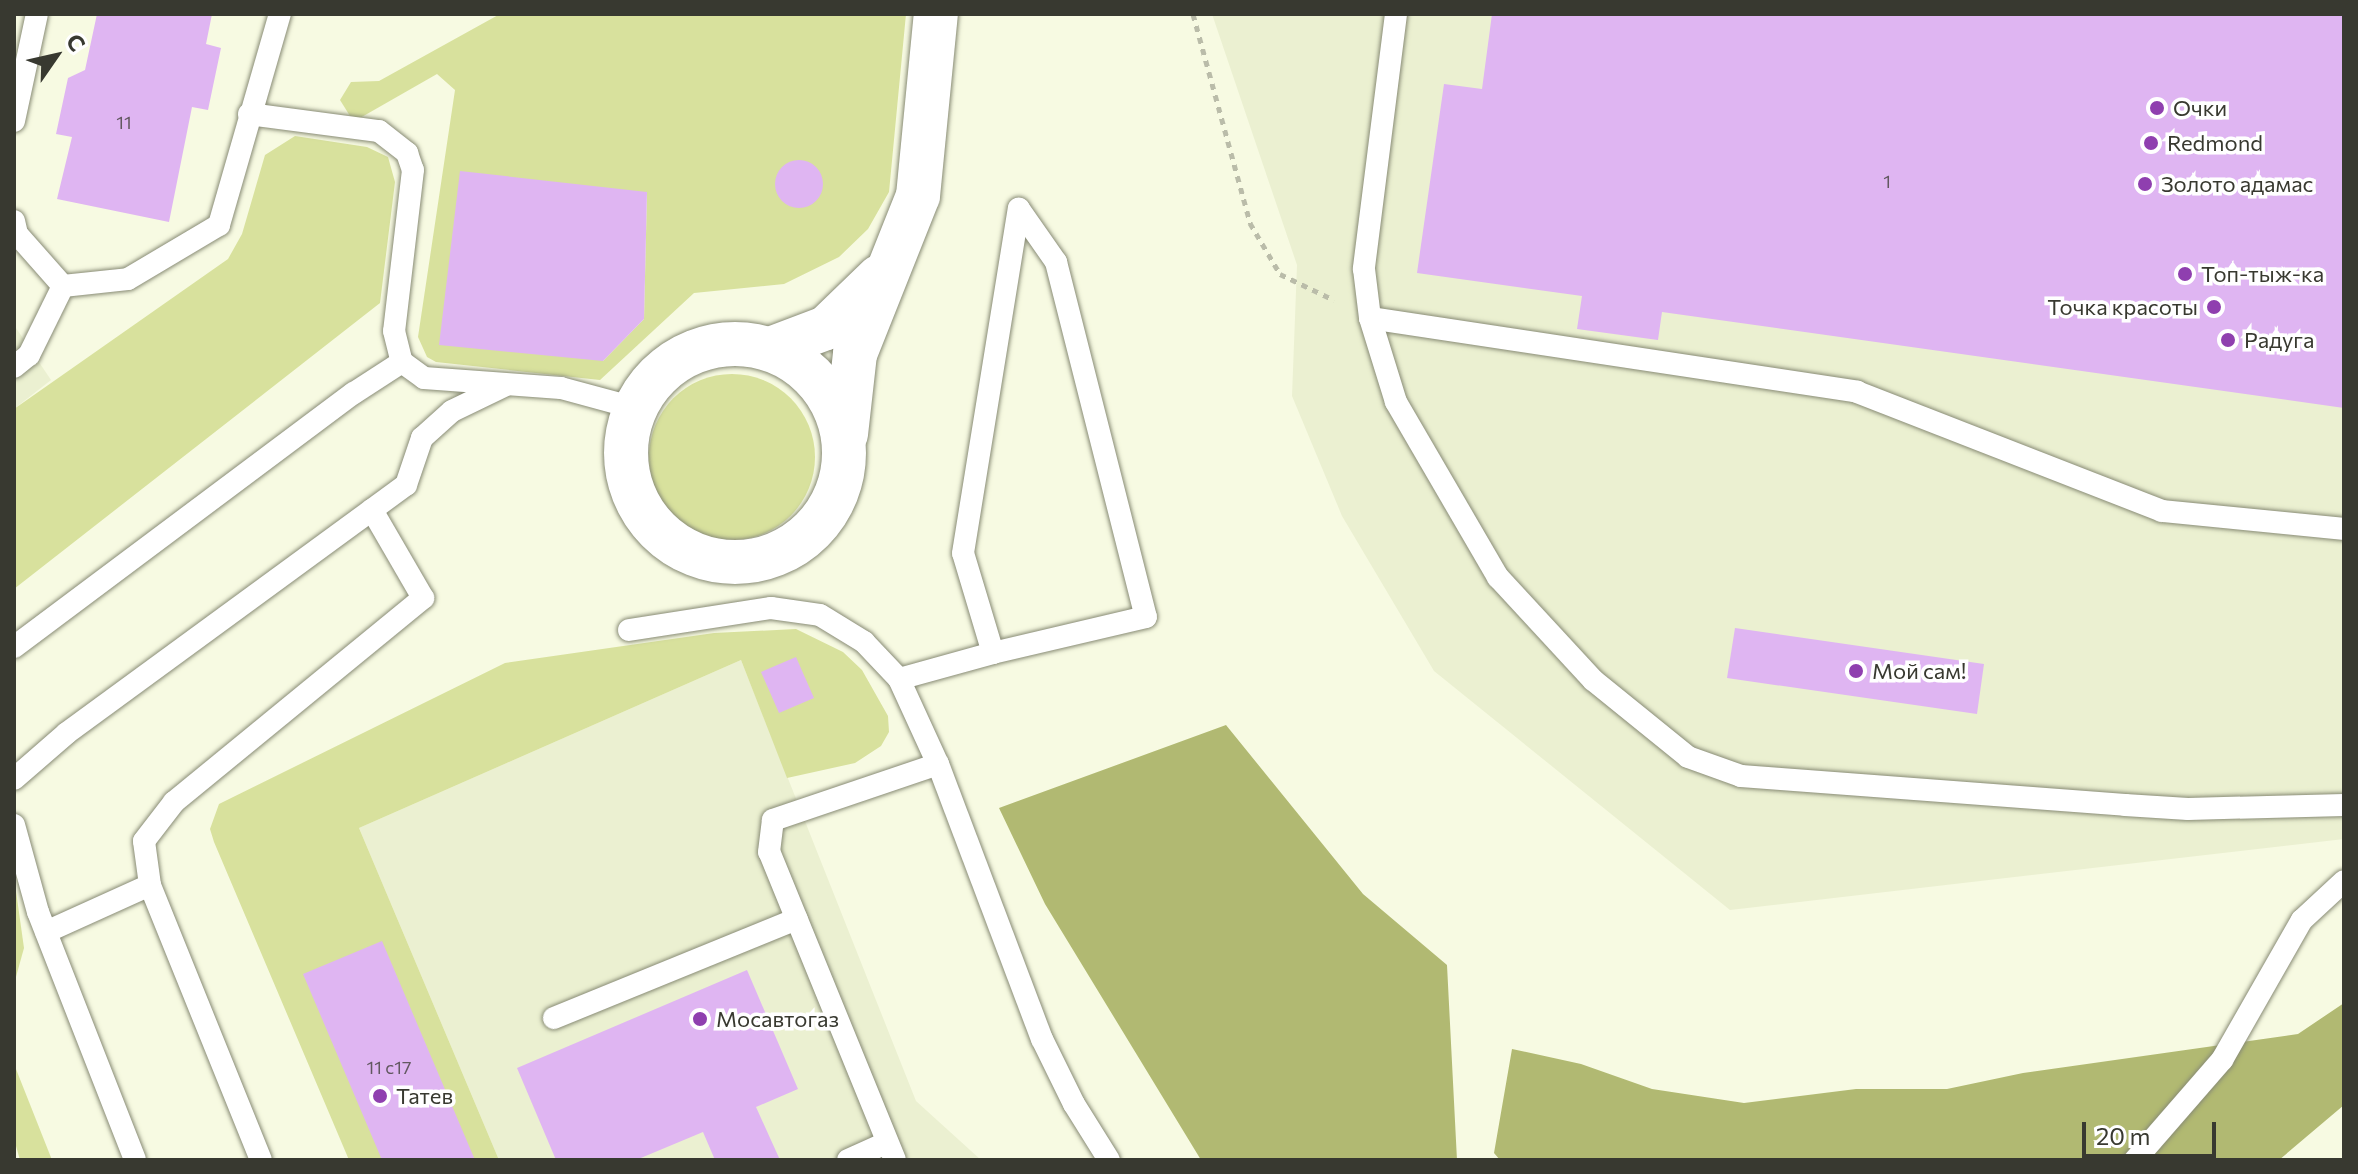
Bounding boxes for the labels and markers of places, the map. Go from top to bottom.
place label: Очки [2173,95,2227,121]
marker: Очки [2148,99,2166,117]
place label: Redmond [2167,130,2263,156]
marker: Redmond [2142,134,2160,152]
place label: Золото адамас [2161,171,2313,197]
marker: Золото адамас [2136,175,2154,193]
place label: Топ-тыж-ка [2201,261,2324,287]
marker: Топ-тыж-ка [2176,265,2194,283]
place label: Точка красоты [2047,294,2198,320]
marker: Точка красоты [2205,298,2223,316]
place label: Радуга [2244,327,2314,353]
marker: Радуга [2219,331,2237,349]
place label: Мой сам! [1872,658,1966,684]
marker: Мой сам! [1847,662,1865,680]
place label: Мосавтогаз [716,1006,839,1032]
marker: Мосавтогаз [691,1010,709,1028]
place label: Татев [396,1083,453,1109]
marker: Татев [371,1087,389,1105]

